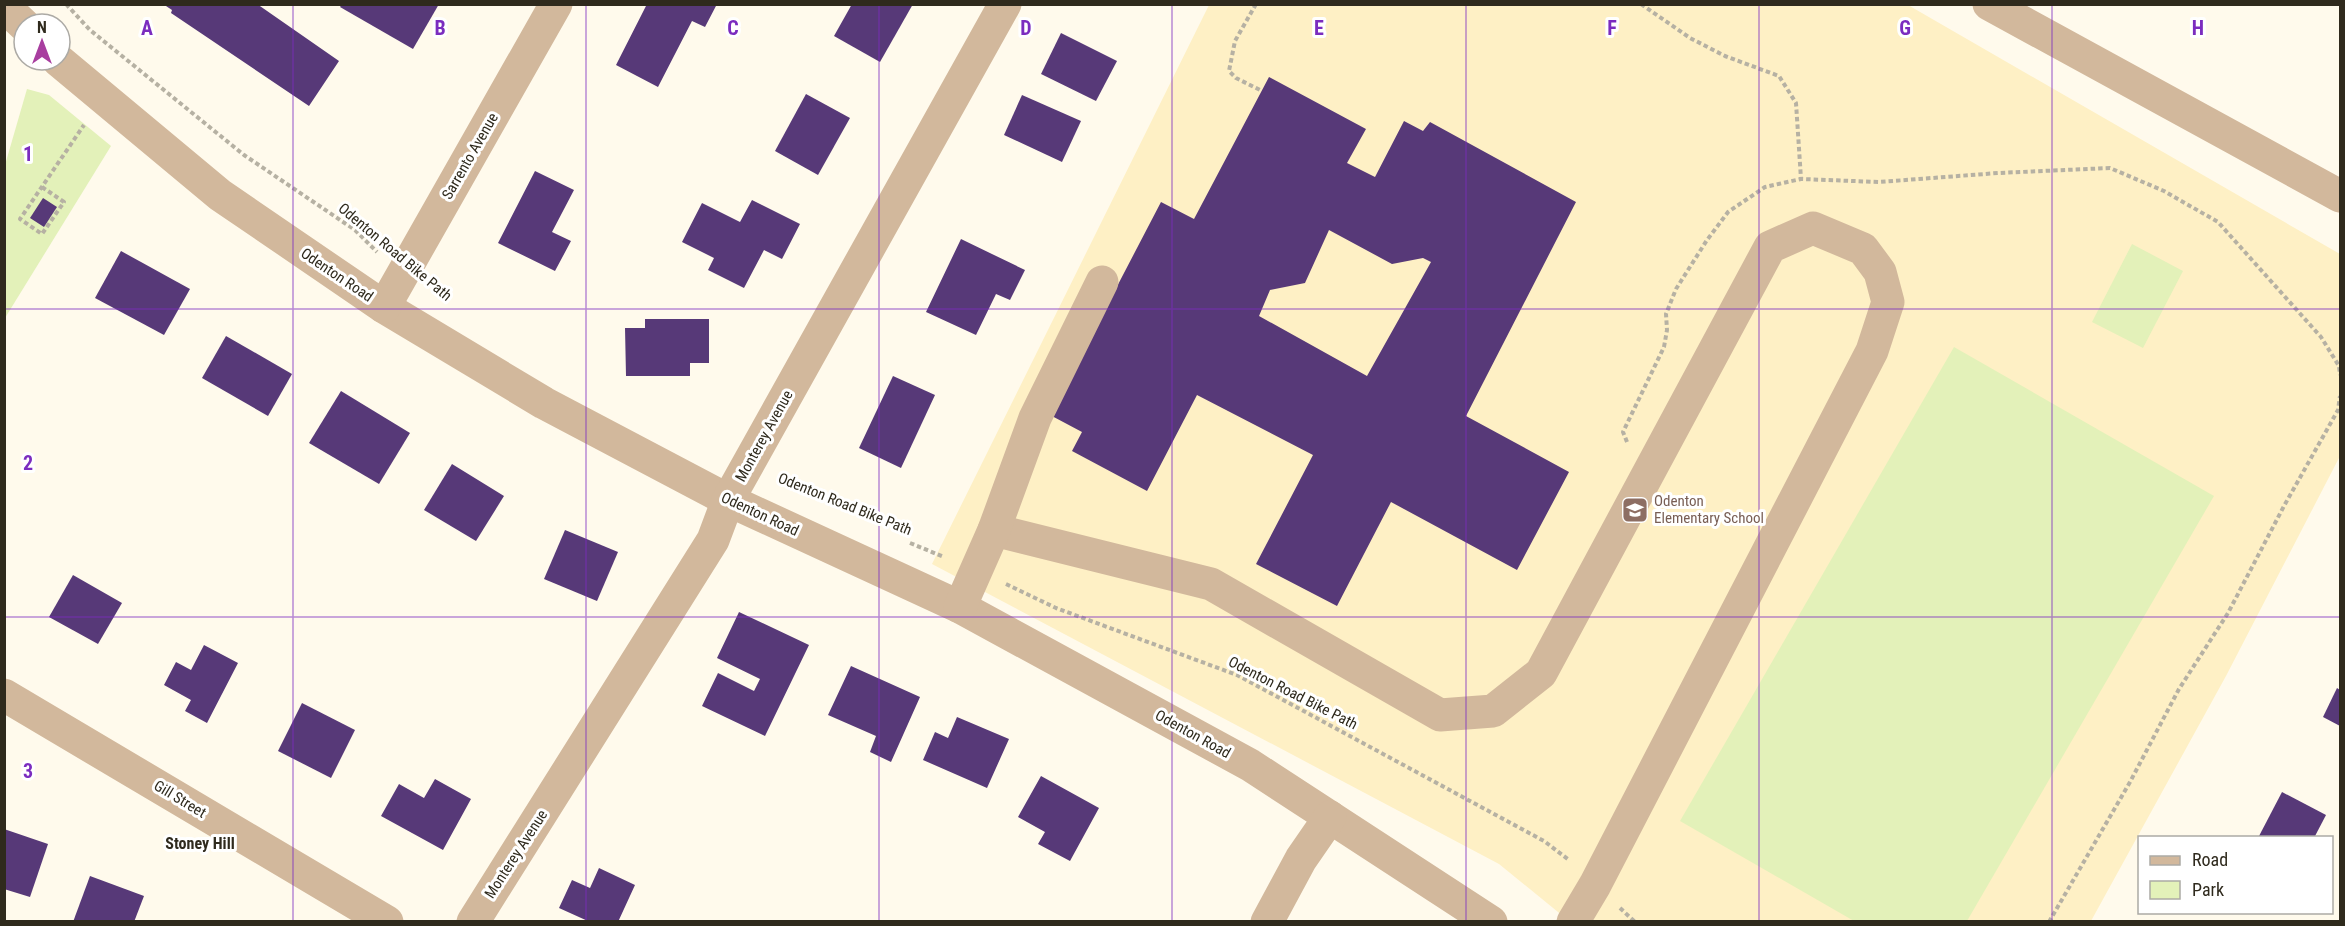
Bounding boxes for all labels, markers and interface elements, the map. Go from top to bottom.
north arrow [12,12,72,72]
text: A [141,16,153,40]
text: B [434,16,446,40]
text: C [727,16,739,40]
text: D [1020,16,1032,40]
text: E [1314,16,1324,40]
text: F [1607,16,1617,40]
text: G [1899,16,1911,40]
text: H [2192,16,2204,40]
text: N [37,18,47,37]
street label: Sarrento Avenue [438,110,502,202]
text: 1 [23,142,33,166]
street label: Odenton Road Bike Path [335,199,455,305]
street label: Odenton Road [297,244,377,306]
street label: Monterey Avenue [731,387,797,485]
text: 2 [23,451,33,475]
street label: Odenton Road Bike Path [775,469,915,539]
street label: Odenton Road [718,488,802,540]
place label: Odenton Elementary School [1654,492,1764,527]
school or university icon: Odenton Elementary School [1620,495,1650,525]
street label: Odenton Road Bike Path [1225,653,1361,733]
street label: Odenton Road [1152,706,1234,762]
text: 3 [23,759,33,783]
street label: Gill Street [151,776,209,822]
street label: Monterey Avenue [481,806,551,902]
district label: Stoney Hill [165,834,235,853]
legend [2138,836,2333,914]
text: Road [2192,849,2228,870]
text: Park [2192,879,2224,900]

